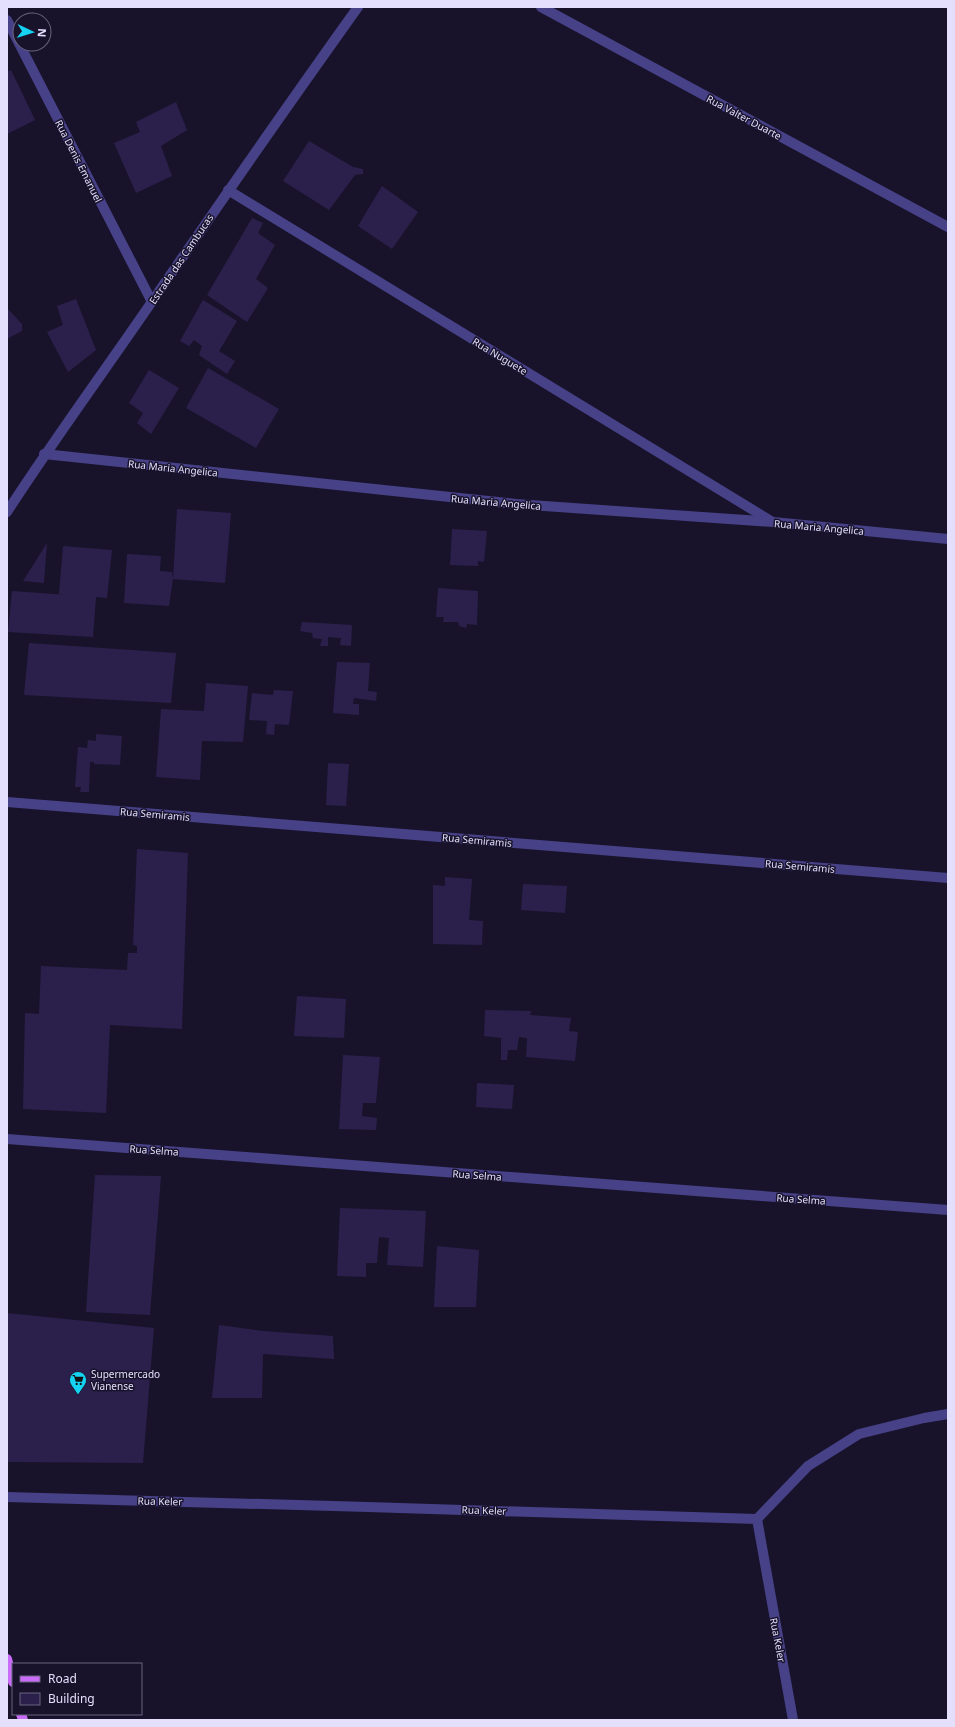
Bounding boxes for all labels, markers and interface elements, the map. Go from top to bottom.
north arrow [12,12,52,52]
text: N [35,28,50,38]
street label: Rua Valter Duarte [704,91,784,143]
street label: Rua Denis Emanuel [52,117,106,205]
street label: Estrada das Cambucas [146,211,217,307]
street label: Rua Nuguete [470,334,530,378]
street label: Rua Maria Angelica [127,456,219,480]
street label: Rua Maria Angelica [450,491,542,513]
street label: Rua Maria Angelica [773,516,865,538]
street label: Rua Semiramis [120,804,191,824]
street label: Rua Semiramis [442,830,513,850]
street label: Rua Semiramis [765,856,836,876]
street label: Rua Selma [129,1141,179,1159]
street label: Rua Selma [452,1166,502,1184]
street label: Rua Selma [776,1190,826,1208]
place label: Supermercado Vianense [91,1367,160,1393]
supermarket icon: Supermercado Vianense [68,1370,88,1395]
street label: Rua Keler [137,1494,183,1508]
street label: Rua Keler [461,1502,507,1518]
street label: Rua Keler [767,1617,789,1663]
legend [12,1663,142,1715]
text: Road [48,1670,77,1687]
text: Building [48,1690,95,1707]

